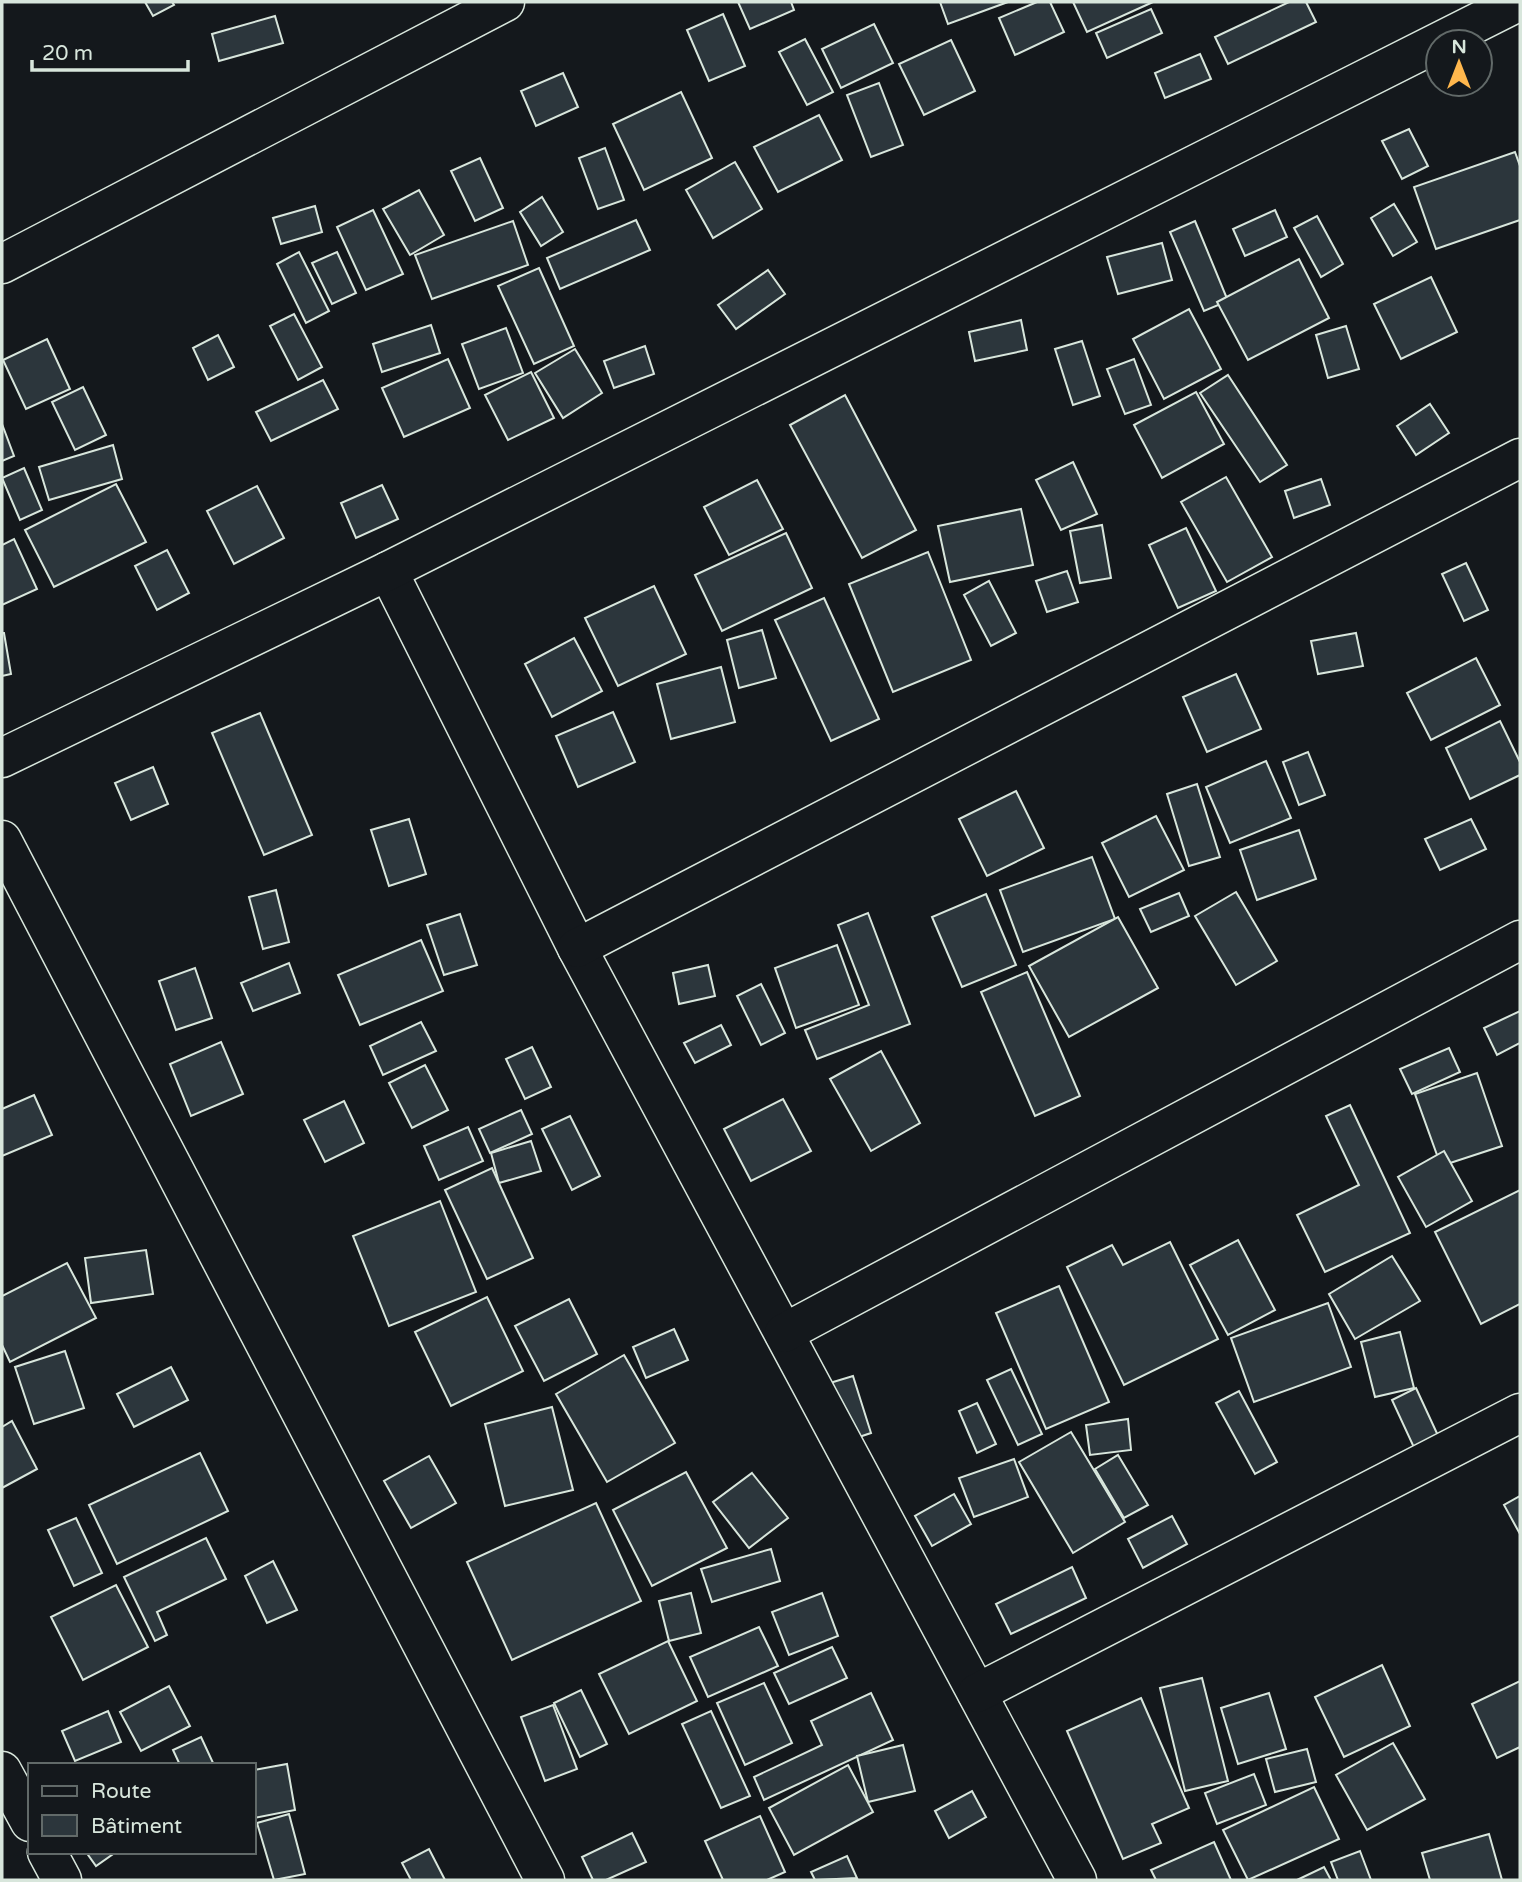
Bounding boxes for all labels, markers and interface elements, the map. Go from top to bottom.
scale bar [32,28,187,72]
north arrow [1424,28,1494,98]
text: N [1451,36,1467,58]
text: 20 m [42,41,93,66]
legend [28,1763,256,1854]
text: Route [91,1779,151,1804]
text: Bâtiment [91,1814,182,1839]

